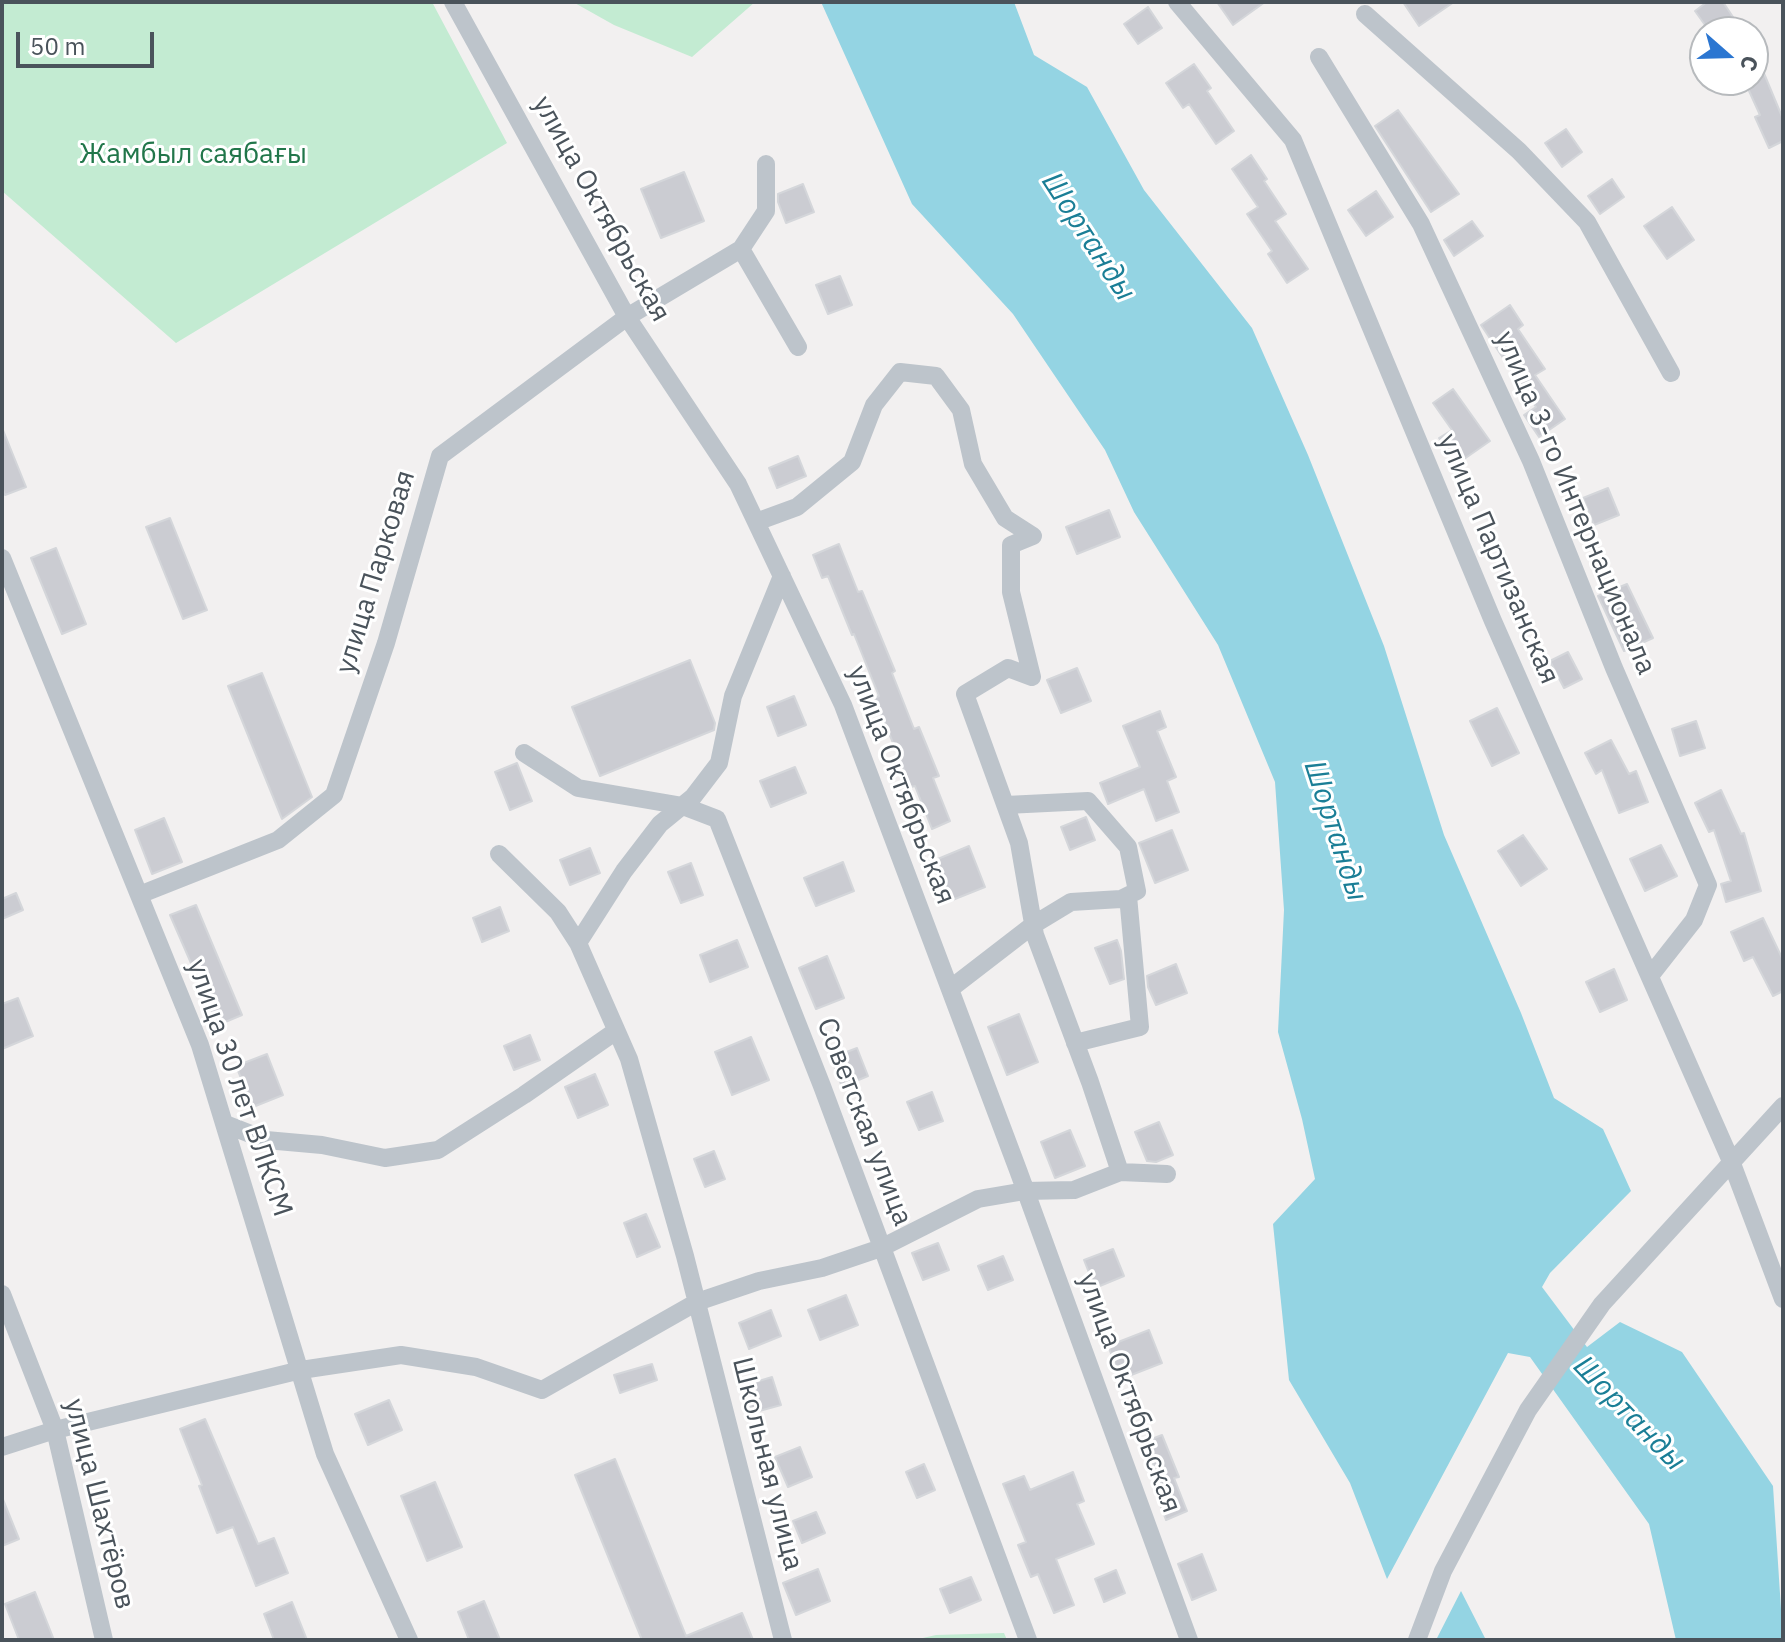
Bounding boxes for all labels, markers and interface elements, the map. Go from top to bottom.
scale bar [20,16,158,66]
north arrow [1689,16,1769,96]
text: 50 m [30,30,85,62]
text: С [1734,52,1766,75]
street label: улица Октябрьская [525,90,677,328]
park label: Жамбыл саябағы [79,138,307,172]
water label: Шортанды [1033,166,1143,308]
street label: улица 3-го Интернационала [1487,326,1663,680]
street label: улица Партизанская [1430,429,1566,689]
street label: улица Парковая [329,466,423,678]
street label: улица Октябрьская [840,661,962,909]
water label: Шортанды [1295,756,1375,906]
street label: улица 30 лет ВЛКСМ [179,955,299,1221]
street label: Советская улица [809,1013,919,1231]
street label: улица Октябрьская [1070,1268,1188,1518]
water label: Шортанды [1565,1349,1693,1479]
street label: Школьная улица [724,1354,810,1574]
street label: улица Шахтёров [57,1395,141,1613]

